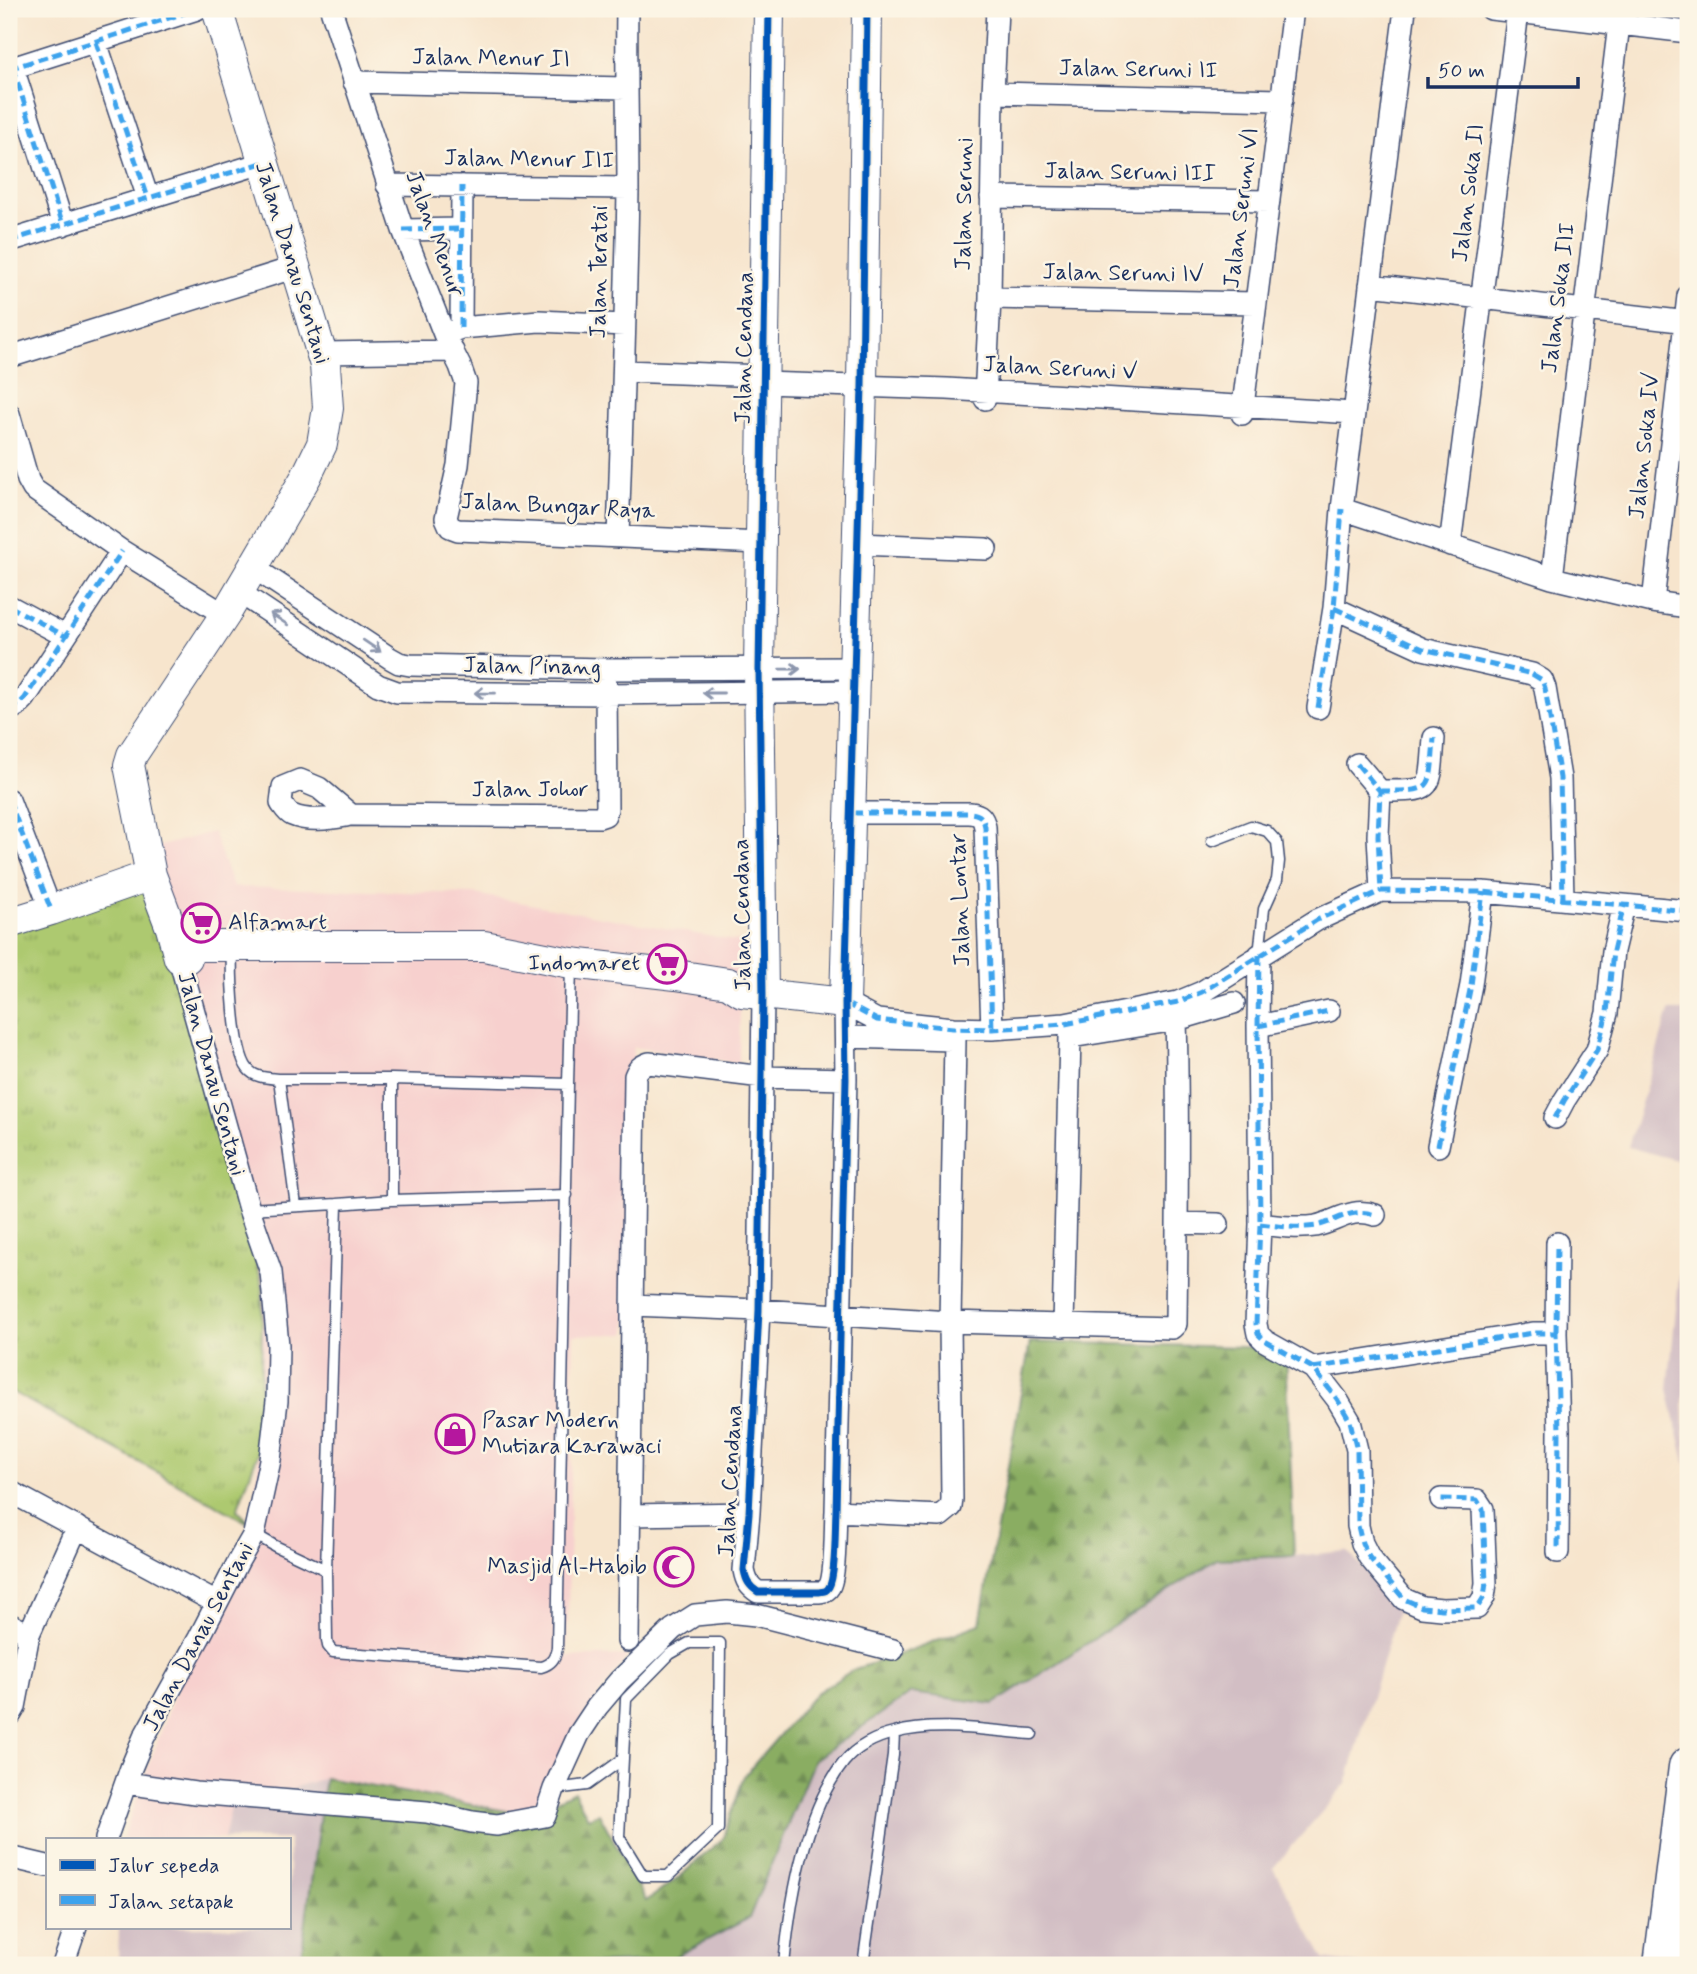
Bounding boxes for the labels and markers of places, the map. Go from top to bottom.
supermarket icon: Alfamart [180,902,222,944]
place label: Alfamart [228,908,327,938]
supermarket icon: Indomaret [646,943,688,985]
place label: Indomaret [528,949,640,979]
place label: Pasar Modern Mutiara Karawaci [482,1406,662,1462]
shop icon: Pasar Modern Mutiara Karawaci [434,1413,476,1455]
mosque icon: Masjid Al-Habib [653,1546,695,1588]
place label: Masjid Al-Habib [487,1552,647,1582]

